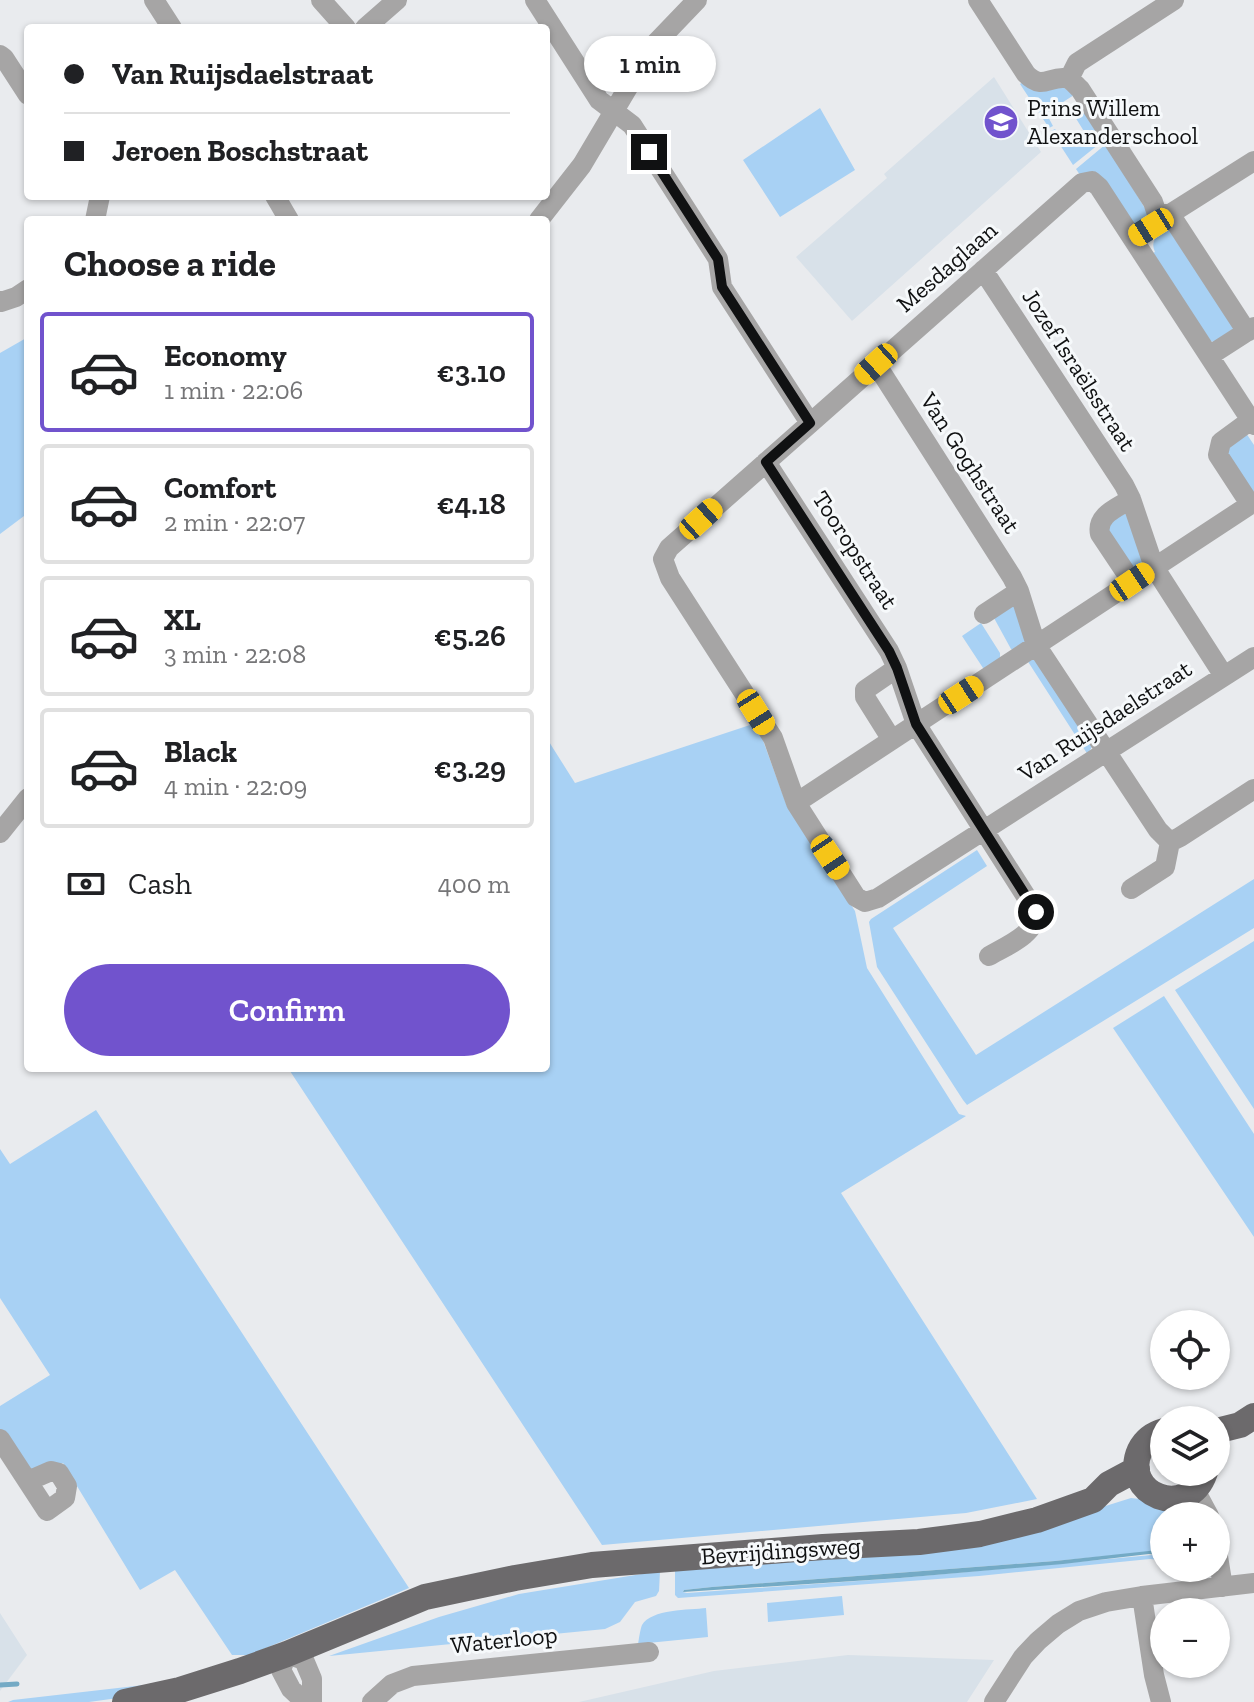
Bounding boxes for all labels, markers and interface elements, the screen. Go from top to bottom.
callout: 1 min [583,36,715,92]
text: 1 min [619,48,681,80]
text: Van Ruijsdaelstraat [112,56,373,92]
place label: Prins Willem Alexanderschool [1027,93,1198,150]
school or university icon: Prins Willem Alexanderschool [982,103,1020,141]
text: Jeroen Boschstraat [112,133,368,169]
route end [631,134,667,170]
car [1124,204,1178,250]
street label: Mesdaglaan [890,215,1003,318]
text: Choose a ride [64,242,276,285]
street label: Jozef Israëlsstraat [1016,283,1143,456]
icon: car [68,336,140,408]
text: Economy [164,338,287,374]
car [850,339,902,389]
text: €3.10 [437,354,506,390]
text: 1 min · 22:06 [164,374,303,406]
street label: Van Goghstraat [914,386,1027,539]
icon: car [68,468,140,540]
text: Comfort [164,470,276,506]
street label: Tooropstraat [806,485,904,614]
text: €4.18 [437,486,506,522]
car [675,494,727,544]
text: 2 min · 22:07 [164,506,305,538]
car [1105,559,1159,605]
icon: car [68,600,140,672]
text: XL [164,602,201,638]
text: €5.26 [434,618,506,654]
text: 3 min · 22:08 [164,638,306,670]
street label: Van Ruijsdaelstraat [1012,654,1197,788]
car [934,672,988,718]
car [733,685,779,739]
icon: car [68,732,140,804]
text: Black [164,734,237,770]
text: €3.29 [434,750,506,786]
text: 4 min · 22:09 [164,770,307,802]
car [807,830,853,884]
icon: cash [64,862,108,906]
text: Cash [128,866,192,902]
text: 400 m [438,868,510,900]
route start [1018,894,1054,930]
button: Confirm [64,964,510,1056]
map controls [1150,1310,1230,1678]
button: locate [1150,1310,1230,1390]
button: layers [1150,1406,1230,1486]
button: + [1150,1502,1230,1582]
street label: Bevrijdingsweg [700,1530,862,1571]
button: − [1150,1598,1230,1678]
street label: Waterloop [449,1619,559,1660]

